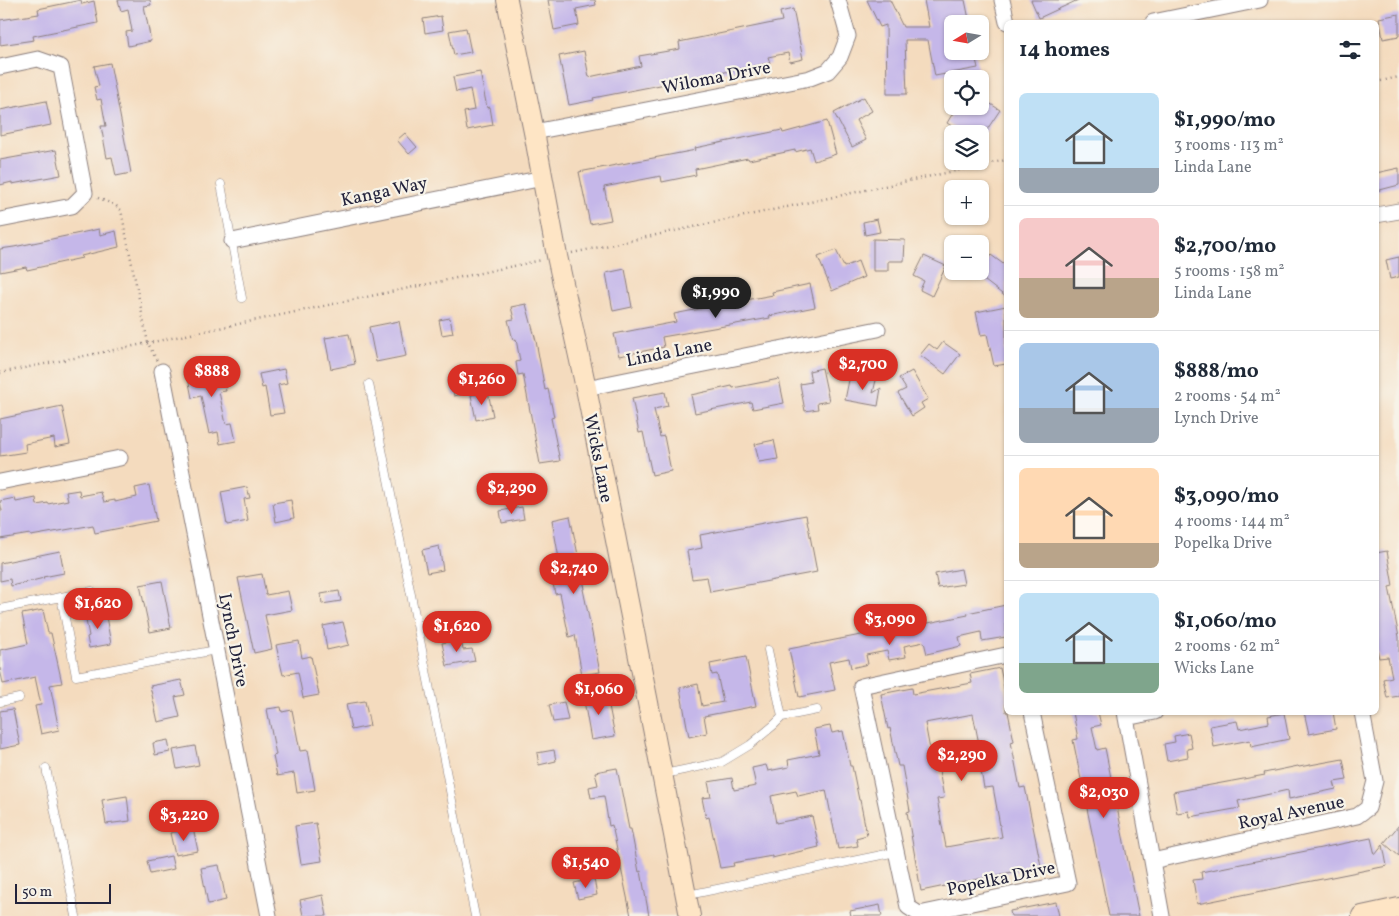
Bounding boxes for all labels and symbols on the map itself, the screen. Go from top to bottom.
north arrow [944,15,989,60]
street label: Wiloma Drive [660,56,773,101]
street label: Kanga Way [339,171,430,214]
pin: $1,990 [675,276,757,319]
street label: Linda Lane [624,333,715,374]
pin: $2,700 [822,348,904,391]
pin: $888 [182,356,242,398]
pin: $1,260 [441,364,523,406]
street label: Wicks Lane [577,412,618,505]
pin: $2,290 [471,472,553,515]
pin: $2,740 [533,552,615,595]
pin: $1,620 [57,588,139,630]
street label: Lynch Drive [211,591,254,689]
pin: $3,090 [849,604,931,646]
pin: $1,620 [416,610,498,653]
pin: $1,060 [558,674,640,716]
pin: $2,290 [921,740,1003,782]
pin: $2,030 [1063,776,1145,819]
street label: Royal Avenue [1236,790,1347,837]
pin: $3,220 [143,800,225,842]
pin: $1,540 [545,846,627,889]
street label: Popelka Drive [945,856,1058,903]
scale bar [15,881,111,904]

